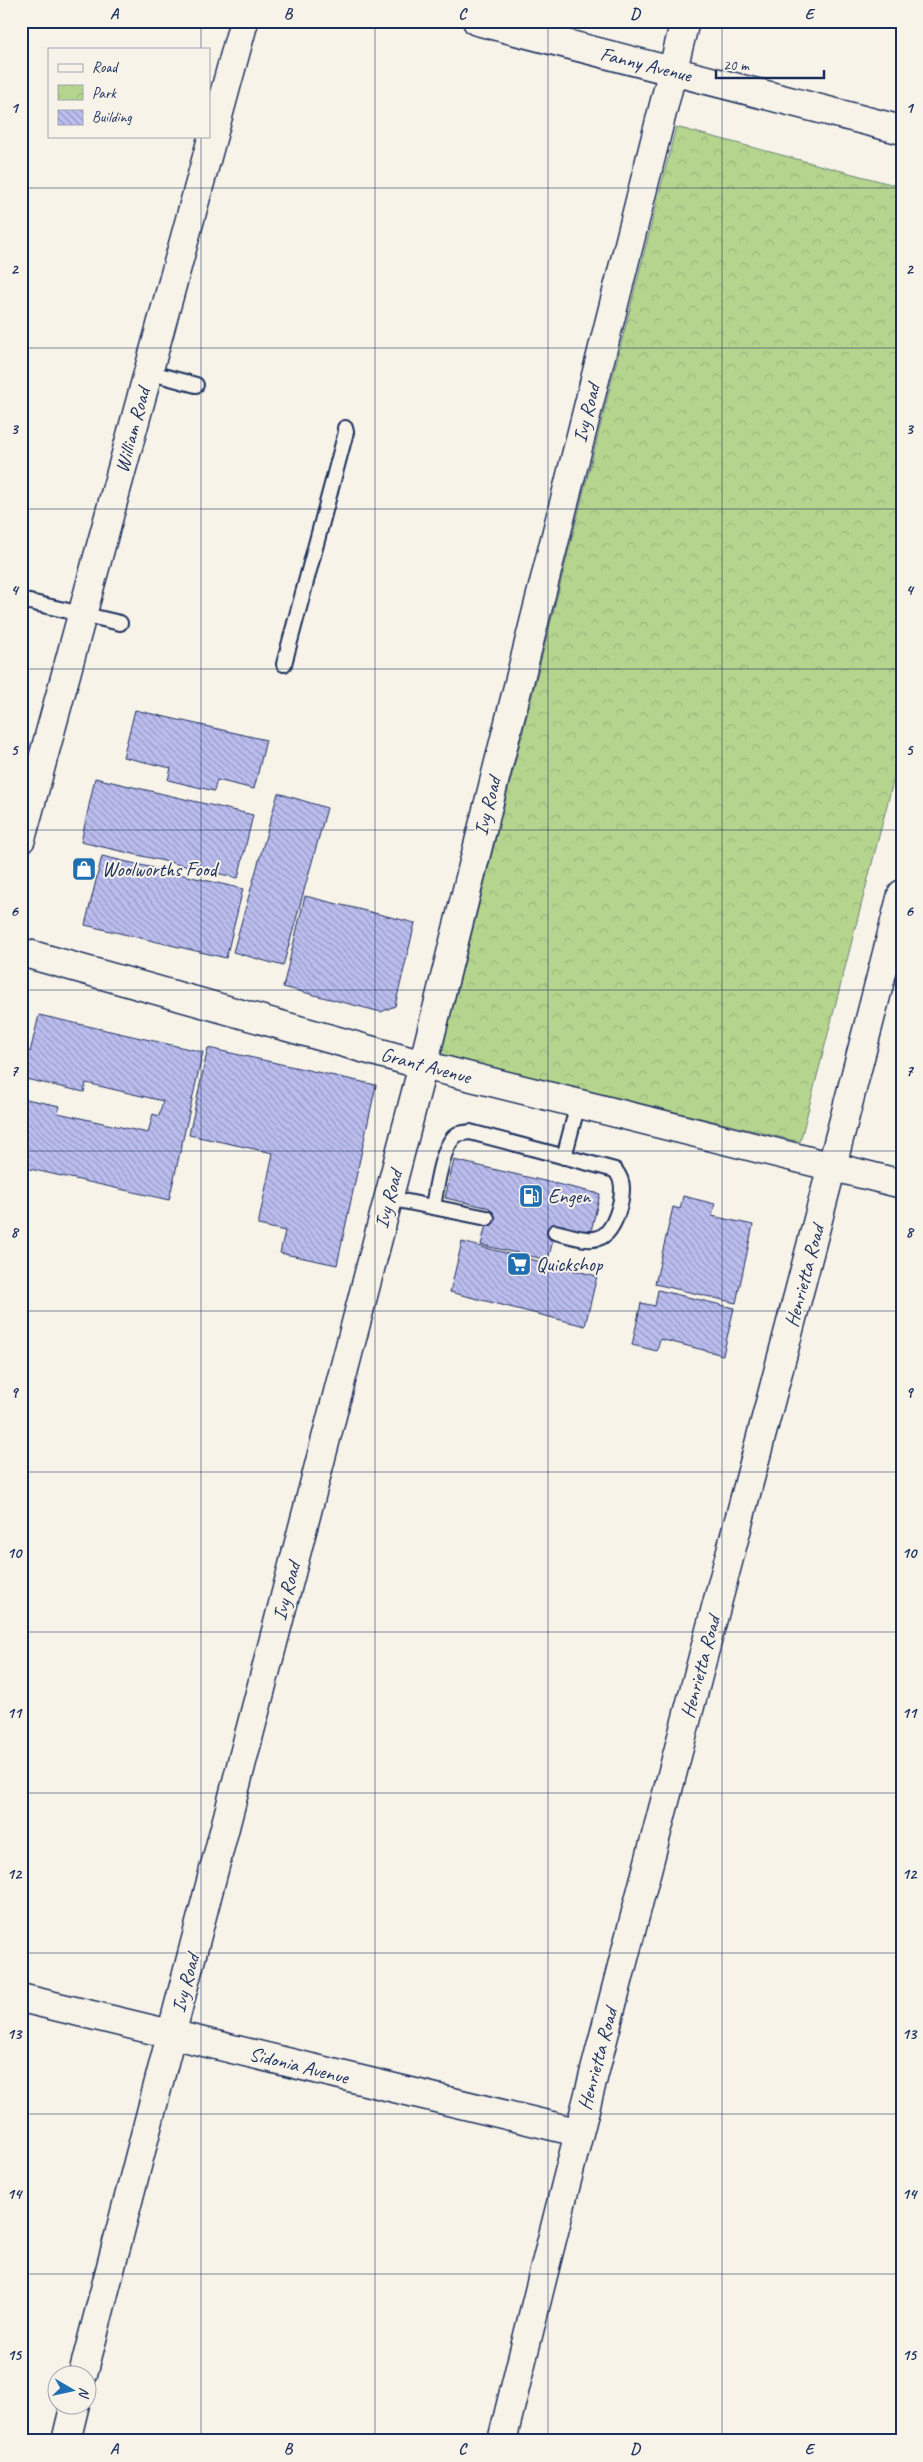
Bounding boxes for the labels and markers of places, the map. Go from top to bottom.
shop icon: Woolworths Food [71,856,97,882]
place label: Woolworths Food [102,857,220,882]
fuel station icon: Engen [518,1183,544,1209]
place label: Engen [548,1184,591,1209]
supermarket icon: Quickshop [506,1251,532,1277]
place label: Quickshop [536,1252,604,1277]

